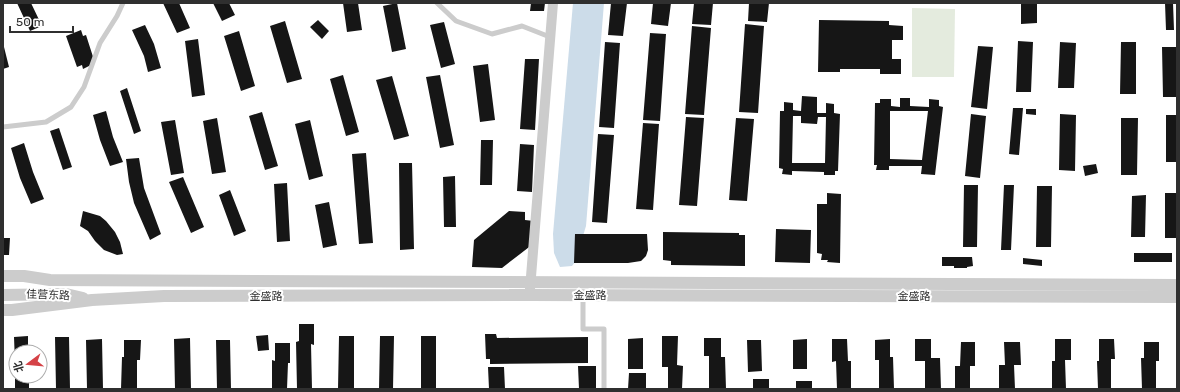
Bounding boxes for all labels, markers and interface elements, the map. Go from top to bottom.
scale bar [10,8,73,34]
text: 50 m [16,15,44,29]
street label: 佳营东路 [26,288,70,302]
street label: 金盛路 [574,289,607,302]
street label: 金盛路 [250,290,283,303]
street label: 金盛路 [898,290,931,303]
north arrow [8,344,48,384]
text: 北 [11,360,27,374]

